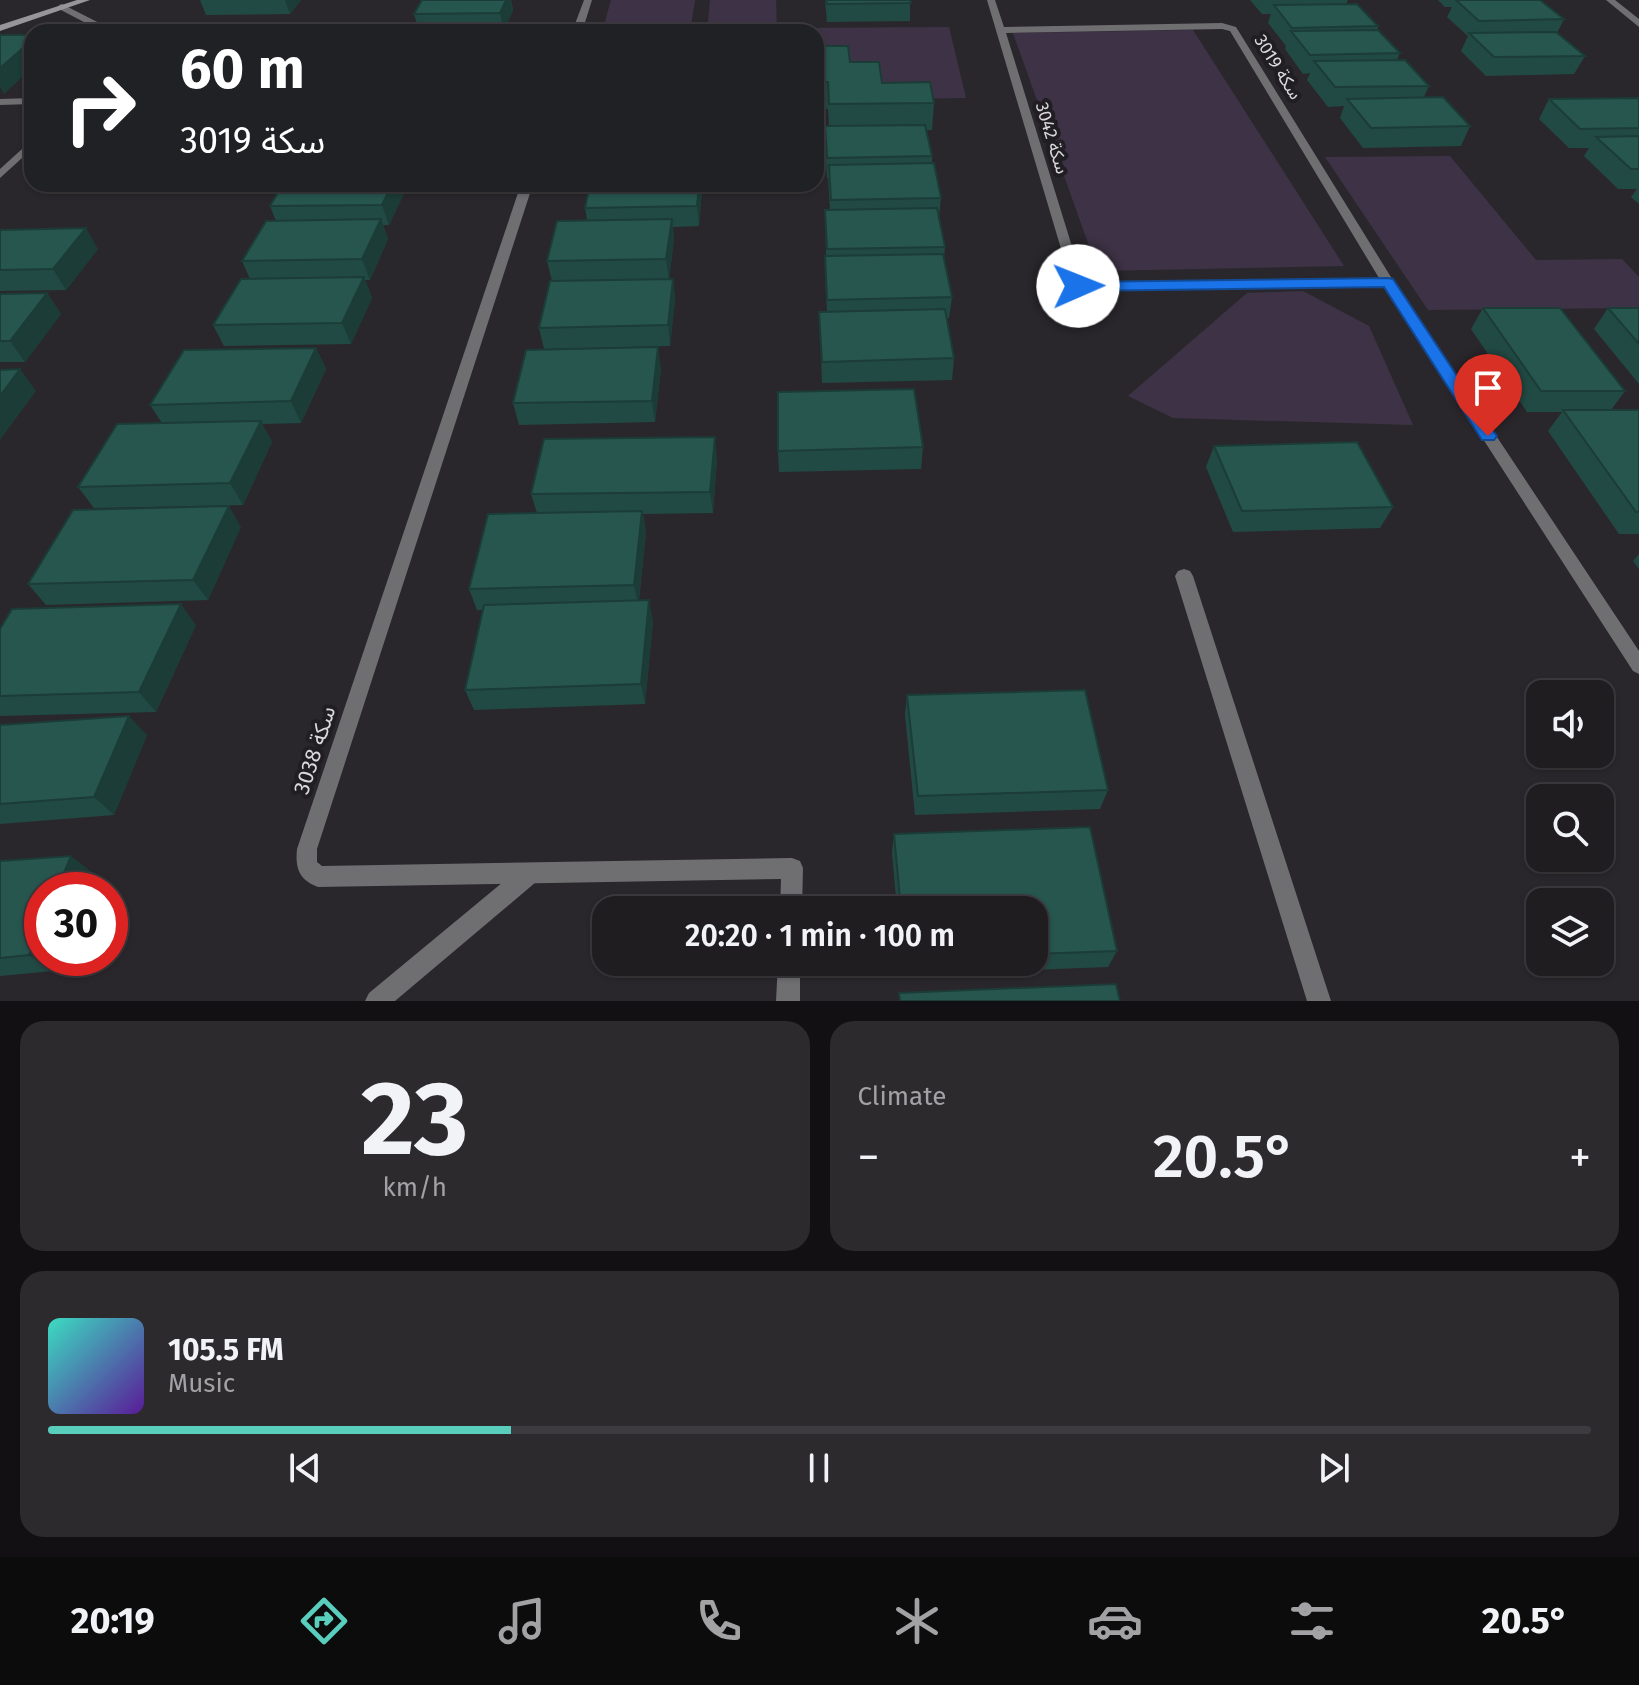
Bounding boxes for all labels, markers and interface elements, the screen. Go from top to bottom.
street label: سكة 3019 [1249,30,1307,104]
text: 60 m [180,36,305,103]
icon: right [48,56,152,160]
street label: سكة 3042 [1031,99,1073,177]
text: سكة 3019 [180,119,325,163]
position arrow [1036,244,1120,328]
pin [1454,354,1522,436]
icon: arrive [1466,366,1510,410]
map controls [1526,680,1614,976]
button: sound [1526,680,1614,768]
street label: سكة 3038 [288,703,341,798]
button: search [1526,784,1614,872]
speed limit sign: 30 [24,872,128,976]
button: layers [1526,888,1614,976]
text: 20:20 · 1 min · 100 m [685,918,955,954]
text: 23 [361,1057,468,1182]
text: Climate [858,1081,946,1112]
text: 20.5° [1153,1121,1296,1193]
text: − [858,1131,880,1184]
text: + [1569,1131,1591,1184]
text: km/h [383,1172,447,1203]
text: 105.5 FM [168,1332,284,1368]
text: Music [168,1368,235,1399]
icon: previous [283,1446,327,1490]
icon: pause [797,1446,841,1490]
icon: next [1312,1446,1356,1490]
icon: directions [296,1593,352,1649]
icon: music [494,1593,550,1649]
icon: phone [691,1593,747,1649]
icon: climate [889,1593,945,1649]
icon: car [1087,1593,1143,1649]
icon: filters [1284,1593,1340,1649]
text: 20:19 [71,1599,155,1643]
text: 20.5° [1482,1599,1568,1643]

